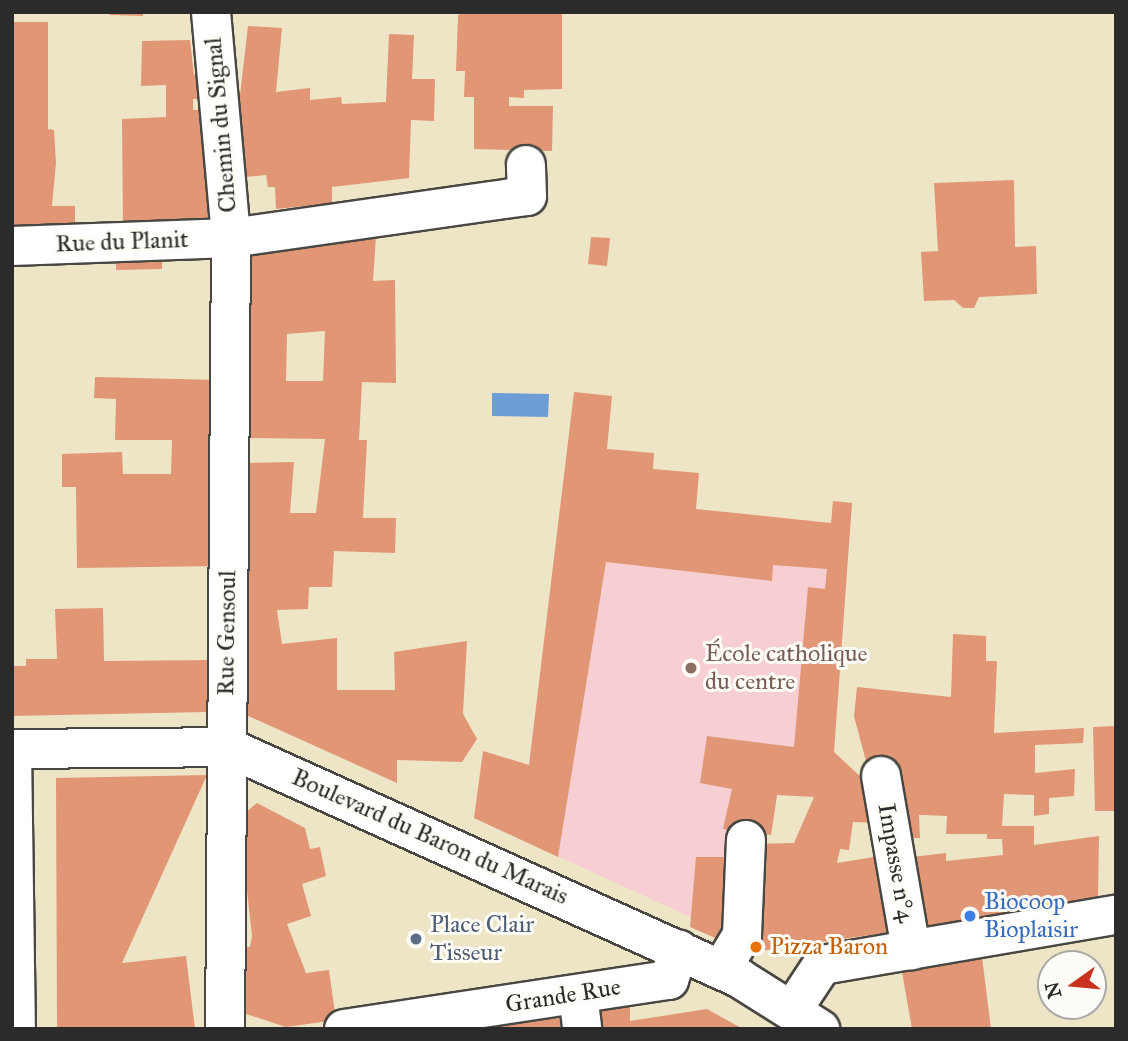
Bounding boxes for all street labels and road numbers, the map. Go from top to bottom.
street label: Chemin du Signal [199,36,243,214]
street label: Rue du Planit [55,225,189,259]
street label: Rue Gensoul [212,570,242,696]
street label: Boulevard du Baron du Marais [287,763,573,911]
street label: Impasse n°4 [871,801,921,925]
street label: Grande Rue [503,973,623,1019]

